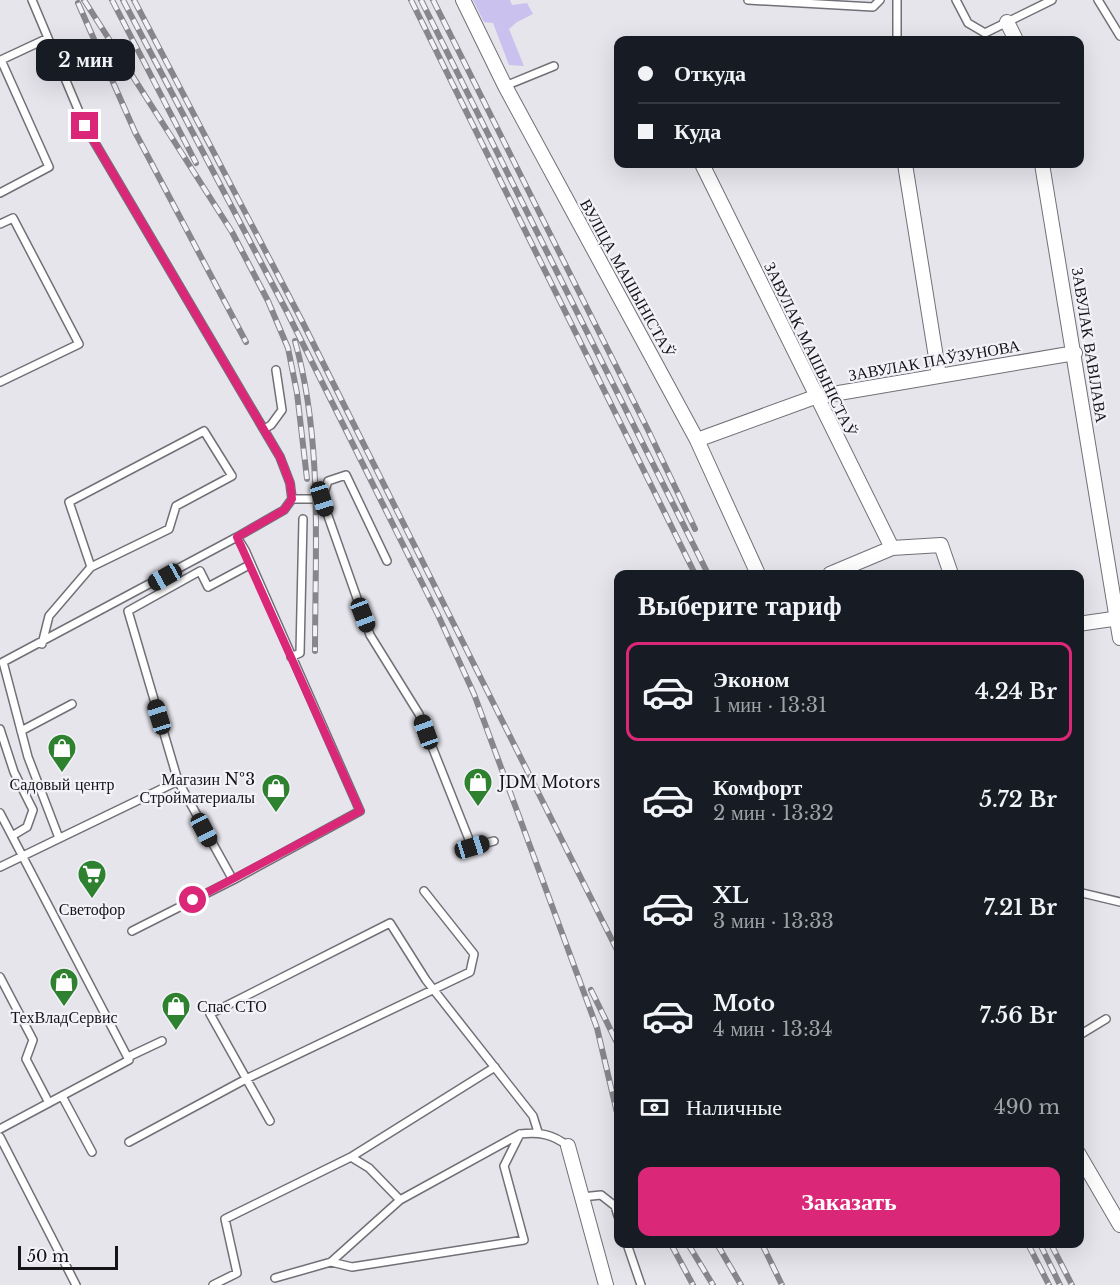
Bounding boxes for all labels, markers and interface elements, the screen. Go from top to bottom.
callout: 2 мин [36,39,134,81]
text: 2 мин [58,48,113,72]
text: Откуда [674,60,746,87]
route end [71,112,98,139]
text: Куда [674,118,721,145]
street label: ВУЛІЦА МАШЫНІСТАЎ [576,195,680,361]
street label: ЗАВУЛАК МАШЫНІСТАЎ [760,259,862,440]
street label: ЗАВУЛАК ВАВІЛАВА [1068,266,1112,425]
street label: ЗАВУЛАК ПАЎЗУНОВА [847,335,1022,385]
car [308,479,336,519]
car [145,560,185,594]
text: Выберите тариф [638,589,842,622]
car [348,595,378,635]
icon: car [641,665,695,719]
text: Эконом [713,666,790,693]
text: 4.24 Br [975,678,1057,705]
text: 1 мин · 13:31 [713,693,827,717]
car [145,697,173,737]
car [411,712,441,752]
shop icon: Садовый центр [46,732,78,774]
shop icon: JDM Motors [462,766,494,808]
place label: Магазин №3 Стройматериалы [139,769,255,807]
shop icon: Магазин №3 Стройматериалы [260,772,292,814]
place label: JDM Motors [497,772,600,792]
icon: car [641,773,695,827]
place label: Садовый центр [10,774,114,794]
text: Комфорт [713,774,802,801]
text: 5.72 Br [979,786,1057,813]
text: 2 мин · 13:32 [713,801,834,825]
car [188,810,220,850]
car [452,833,492,861]
supermarket icon: Светофор [76,858,108,900]
icon: car [641,881,695,935]
text: XL [713,882,748,909]
route start [179,886,206,913]
text: 7.21 Br [983,894,1057,921]
place label: Светофор [59,899,125,919]
text: 3 мин · 13:33 [713,909,834,933]
shop icon: ТехВладСервис [48,966,80,1008]
icon: car [641,989,695,1043]
shop icon: Спас СТО [160,990,192,1032]
text: Moto [713,990,775,1017]
place label: Спас СТО [197,996,267,1016]
text: 7.56 Br [980,1002,1057,1029]
place label: ТехВладСервис [10,1007,118,1027]
text: 4 мин · 13:34 [713,1017,833,1041]
icon: cash [638,1091,671,1124]
text: Наличные [686,1094,782,1121]
text: 490 m [994,1095,1060,1119]
button: Заказать [638,1167,1060,1236]
scale bar [18,1243,118,1270]
text: 50 m [27,1246,69,1266]

